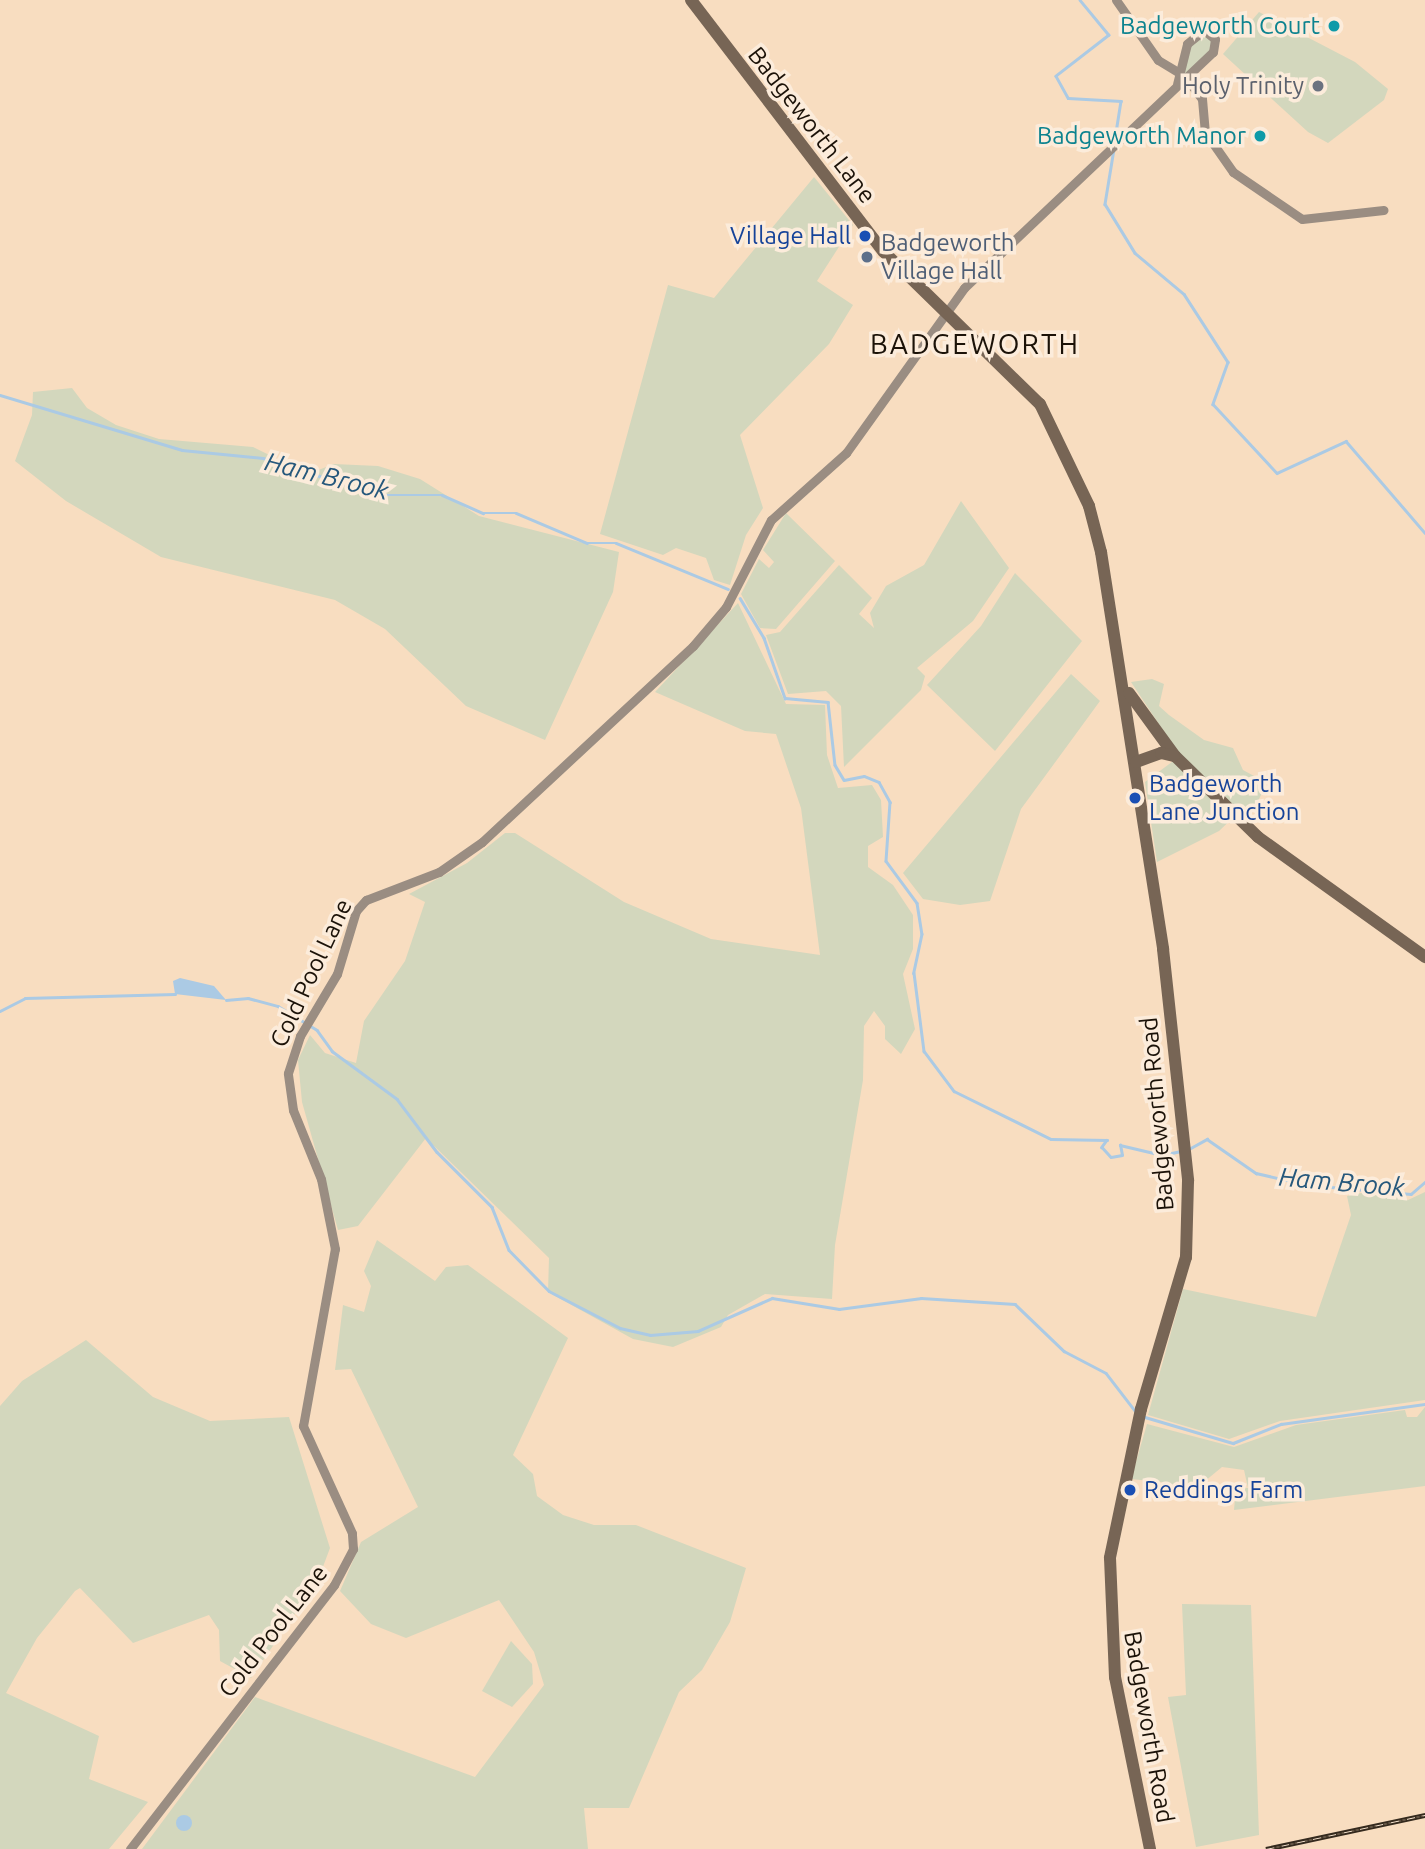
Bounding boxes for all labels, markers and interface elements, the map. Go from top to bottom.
place label: Badgeworth Court [1120,12,1320,40]
marker: Badgeworth Court [1326,18,1342,34]
street label: Badgeworth Lane [742,41,882,209]
place label: Holy Trinity [1182,72,1304,100]
marker: Holy Trinity [1310,78,1326,94]
place label: Badgeworth Manor [1037,122,1246,150]
marker: Badgeworth Manor [1252,128,1268,144]
place label: Village Hall [730,222,851,250]
marker: Village Hall [857,228,873,244]
place label: Badgeworth Village Hall [881,229,1015,285]
marker: Badgeworth Village Hall [859,249,875,265]
district label: BADGEWORTH [871,327,1079,361]
water label: Ham Brook [262,446,392,506]
place label: Badgeworth Lane Junction [1149,770,1299,826]
marker: Badgeworth Lane Junction [1127,790,1143,806]
street label: Cold Pool Lane [264,894,358,1052]
street label: Badgeworth Road [1134,1016,1180,1212]
water label: Ham Brook [1278,1161,1406,1203]
place label: Reddings Farm [1144,1476,1303,1504]
marker: Reddings Farm [1122,1482,1138,1498]
street label: Cold Pool Lane [212,1559,334,1703]
street label: Badgeworth Road [1118,1629,1180,1825]

